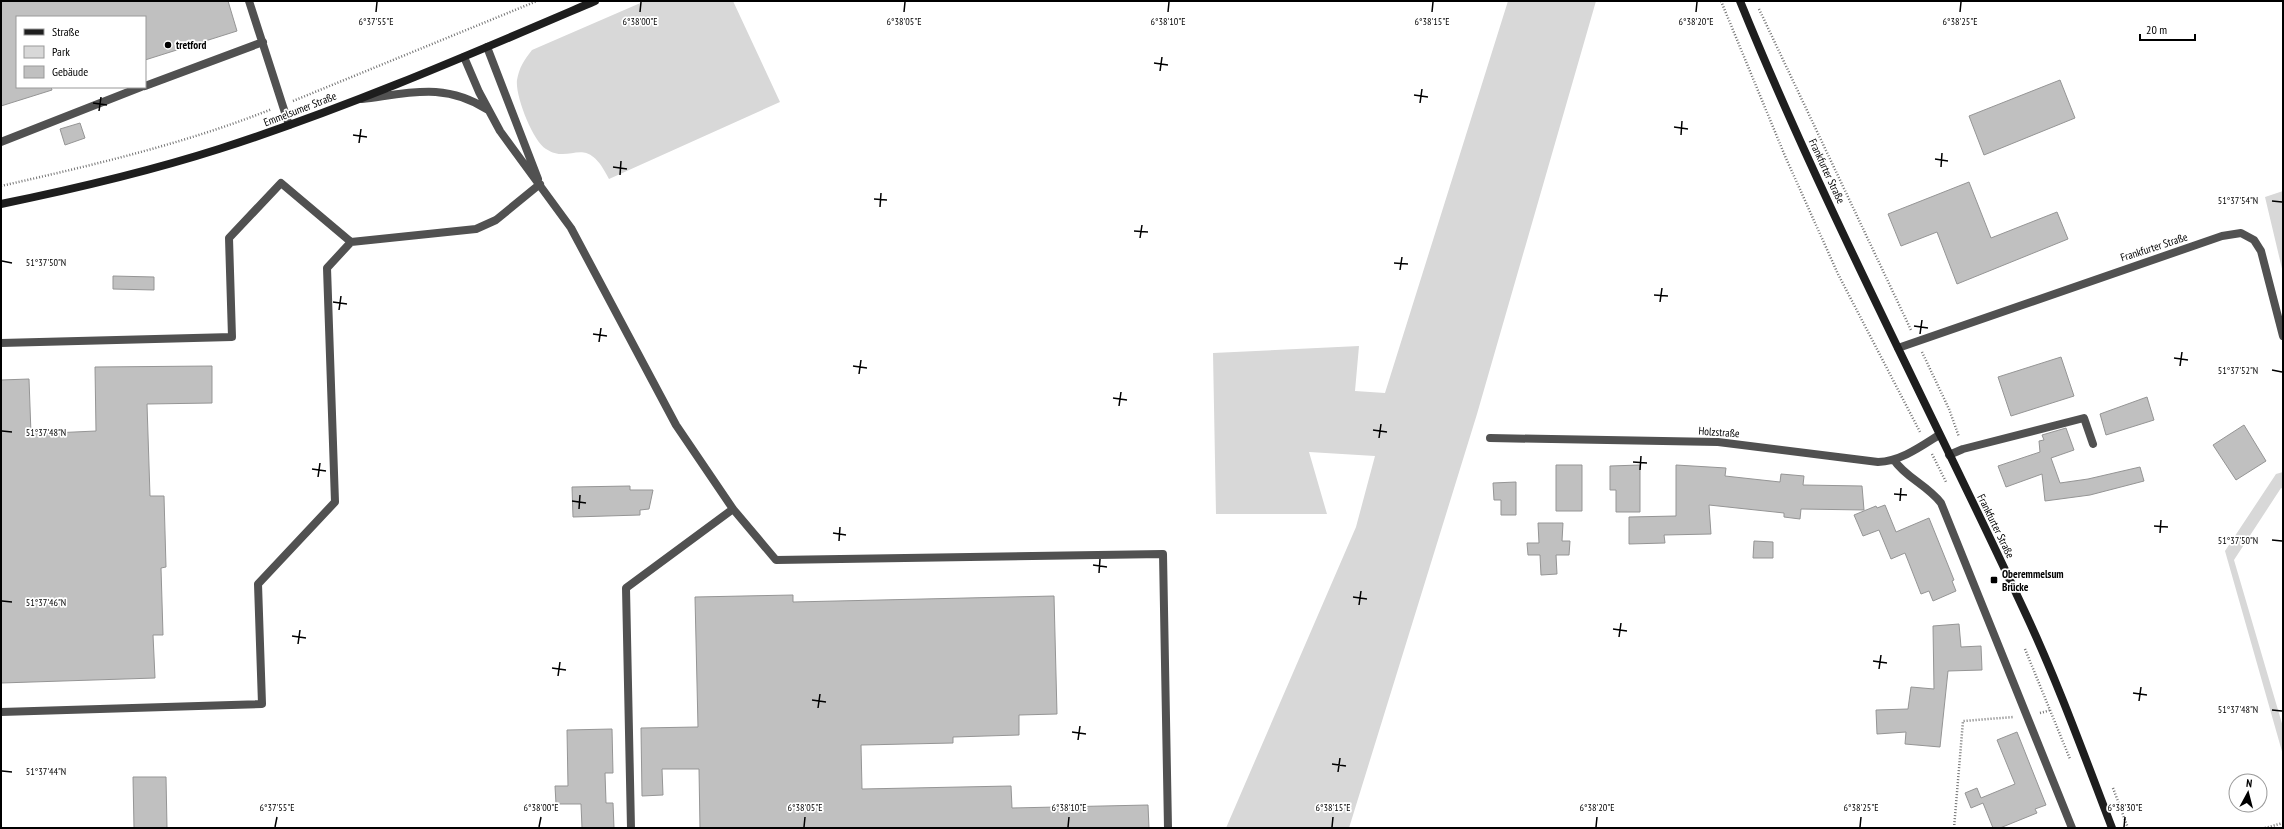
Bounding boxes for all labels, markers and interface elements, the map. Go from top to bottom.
text: 6°37'55"E [359,15,393,28]
text: 6°38'00"E [623,15,657,28]
text: 6°38'05"E [887,15,921,28]
text: 6°38'10"E [1151,15,1185,28]
text: 6°38'15"E [1415,15,1449,28]
text: 6°38'20"E [1679,15,1713,28]
text: 6°38'25"E [1943,15,1977,28]
legend [16,16,146,88]
scale bar [2140,16,2195,42]
text: 20 m [2146,22,2167,37]
text: Straße [52,24,79,39]
place label: tretford [176,38,206,52]
marker: tretford [163,40,173,50]
text: Park [52,44,70,59]
text: Gebäude [52,64,88,79]
street label: Emmelsumer Straße [262,89,339,129]
street label: Frankfurter Straße [1806,136,1848,206]
text: 51°37'54"N [2218,194,2258,207]
street label: Frankfurter Straße [2119,229,2190,264]
text: 51°37'50"N [26,256,66,269]
text: 51°37'52"N [2218,364,2258,377]
street label: Holzstraße [1698,424,1741,440]
text: 51°37'48"N [26,426,66,439]
street label: Frankfurter Straße [1974,492,2018,561]
text: 51°37'50"N [2218,534,2258,547]
place label: Oberemmelsum Brücke [2002,567,2064,594]
marker: Oberemmelsum Brücke [1989,575,1999,585]
text: 51°37'46"N [26,596,66,609]
text: 51°37'48"N [2218,703,2258,716]
text: 51°37'44"N [26,765,66,778]
north arrow [2228,773,2268,813]
text: N [2245,776,2253,790]
text: 6°37'55"E [260,801,294,814]
text: 6°38'00"E [524,801,558,814]
text: 6°38'05"E [788,801,822,814]
text: 6°38'10"E [1052,801,1086,814]
text: 6°38'15"E [1316,801,1350,814]
text: 6°38'20"E [1580,801,1614,814]
text: 6°38'25"E [1844,801,1878,814]
text: 6°38'30"E [2108,801,2142,814]

